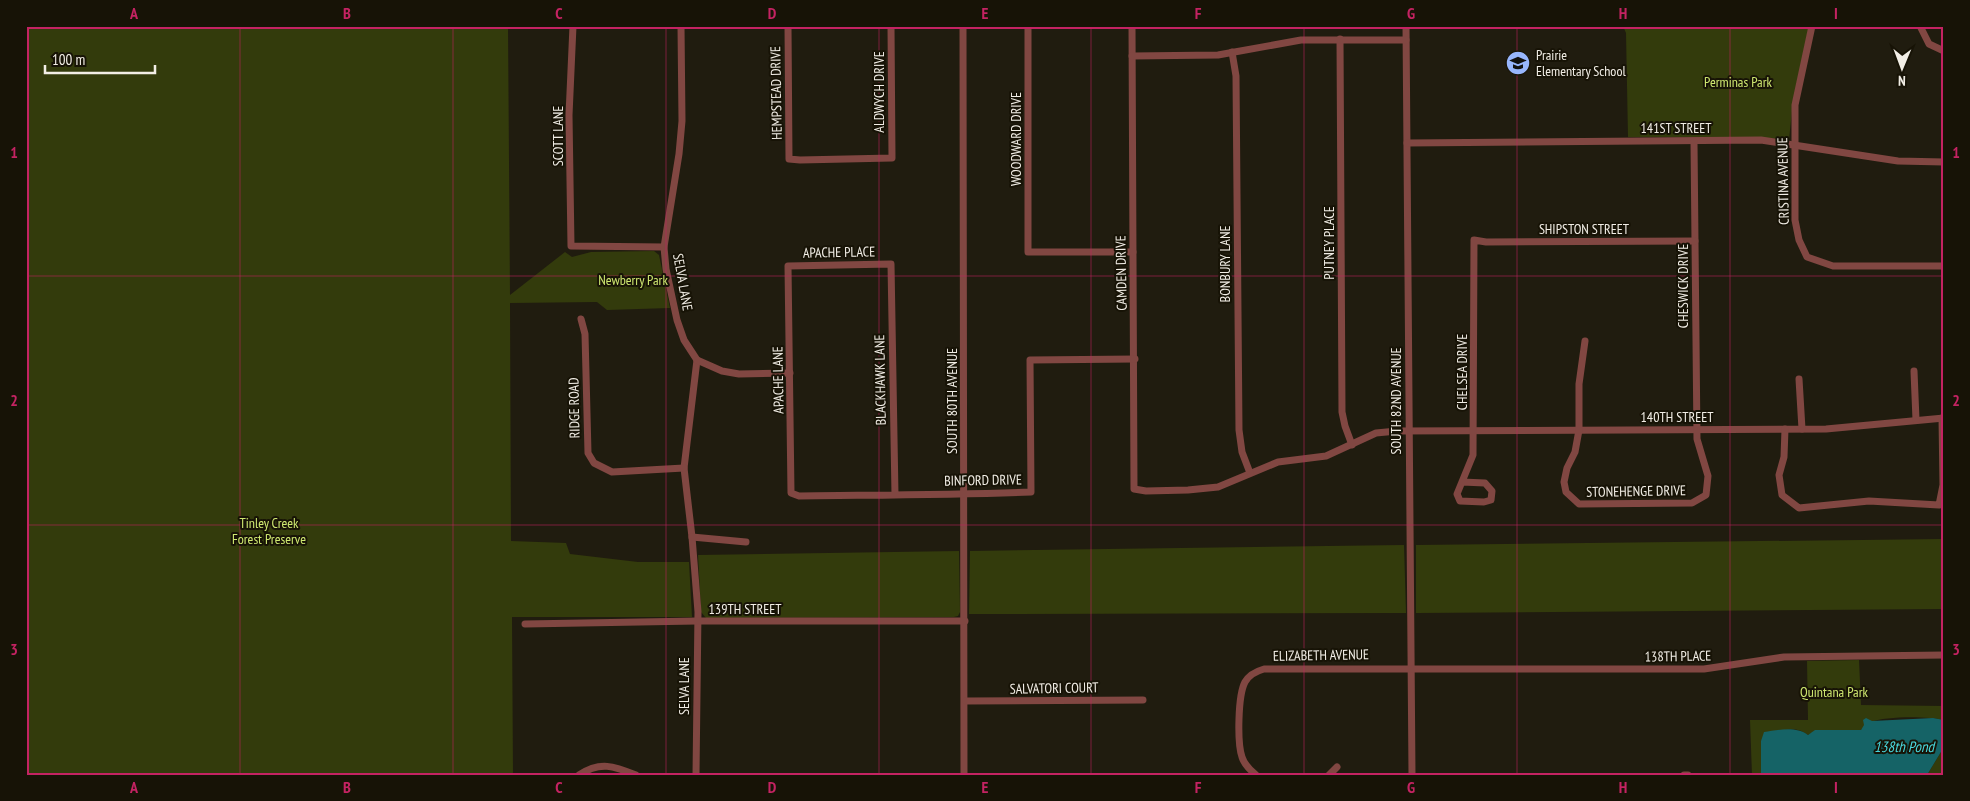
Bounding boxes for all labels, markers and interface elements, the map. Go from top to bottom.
text: A [129,3,139,23]
text: B [343,3,351,23]
text: C [555,3,563,23]
text: D [768,3,777,23]
text: E [982,3,989,23]
text: F [1195,3,1202,23]
text: G [1407,3,1415,23]
text: H [1619,3,1627,23]
text: I [1834,3,1838,23]
scale bar [45,42,155,74]
north arrow [1878,42,1928,92]
street label: HEMPSTEAD DRIVE [766,46,786,140]
place label: Prairie Elementary School [1536,46,1626,80]
text: 100 m [52,50,85,69]
school or university icon: Prairie Elementary School [1505,50,1531,76]
street label: ALDWYCH DRIVE [870,51,888,133]
text: N [1898,72,1906,90]
park label: Perminas Park [1704,73,1773,91]
street label: WOODWARD DRIVE [1007,92,1025,186]
street label: SCOTT LANE [549,106,567,166]
street label: 141ST STREET [1641,119,1712,137]
street label: CRISTINA AVENUE [1773,137,1793,225]
text: 1 [10,142,18,162]
text: 1 [1952,142,1960,162]
street label: PUTNEY PLACE [1320,206,1338,280]
street label: SHIPSTON STREET [1539,220,1630,238]
street label: BONBURY LANE [1216,226,1234,302]
street label: CAMDEN DRIVE [1111,235,1131,311]
street label: APACHE PLACE [803,242,875,262]
street label: CHESWICK DRIVE [1674,244,1692,328]
street label: SELVA LANE [669,252,697,312]
park label: Newberry Park [598,271,668,289]
street label: BLACKHAWK LANE [870,334,890,426]
street label: CHELSEA DRIVE [1453,334,1471,410]
street label: APACHE LANE [768,346,788,414]
street label: SOUTH 82ND AVENUE [1387,347,1405,455]
street label: SOUTH 80TH AVENUE [943,348,961,454]
street label: RIDGE ROAD [564,377,584,439]
text: 2 [10,390,18,410]
text: 2 [1952,390,1960,410]
street label: 140TH STREET [1641,408,1714,426]
street label: BINFORD DRIVE [944,470,1022,490]
street label: STONEHENGE DRIVE [1586,481,1686,501]
park label: Tinley Creek Forest Preserve [232,514,306,548]
street label: 139TH STREET [709,600,782,618]
text: 3 [10,639,18,659]
text: 3 [1952,639,1960,659]
street label: ELIZABETH AVENUE [1273,645,1369,665]
street label: 138TH PLACE [1645,646,1711,666]
street label: SELVA LANE [675,657,693,715]
street label: SALVATORI COURT [1009,678,1099,698]
park label: Quintana Park [1800,683,1869,701]
water label: 138th Pond [1874,737,1937,756]
text: A [129,777,139,797]
text: B [343,777,351,797]
text: C [555,777,563,797]
text: D [768,777,777,797]
text: E [982,777,989,797]
text: F [1195,777,1202,797]
text: G [1407,777,1415,797]
text: H [1619,777,1627,797]
text: I [1834,777,1838,797]

